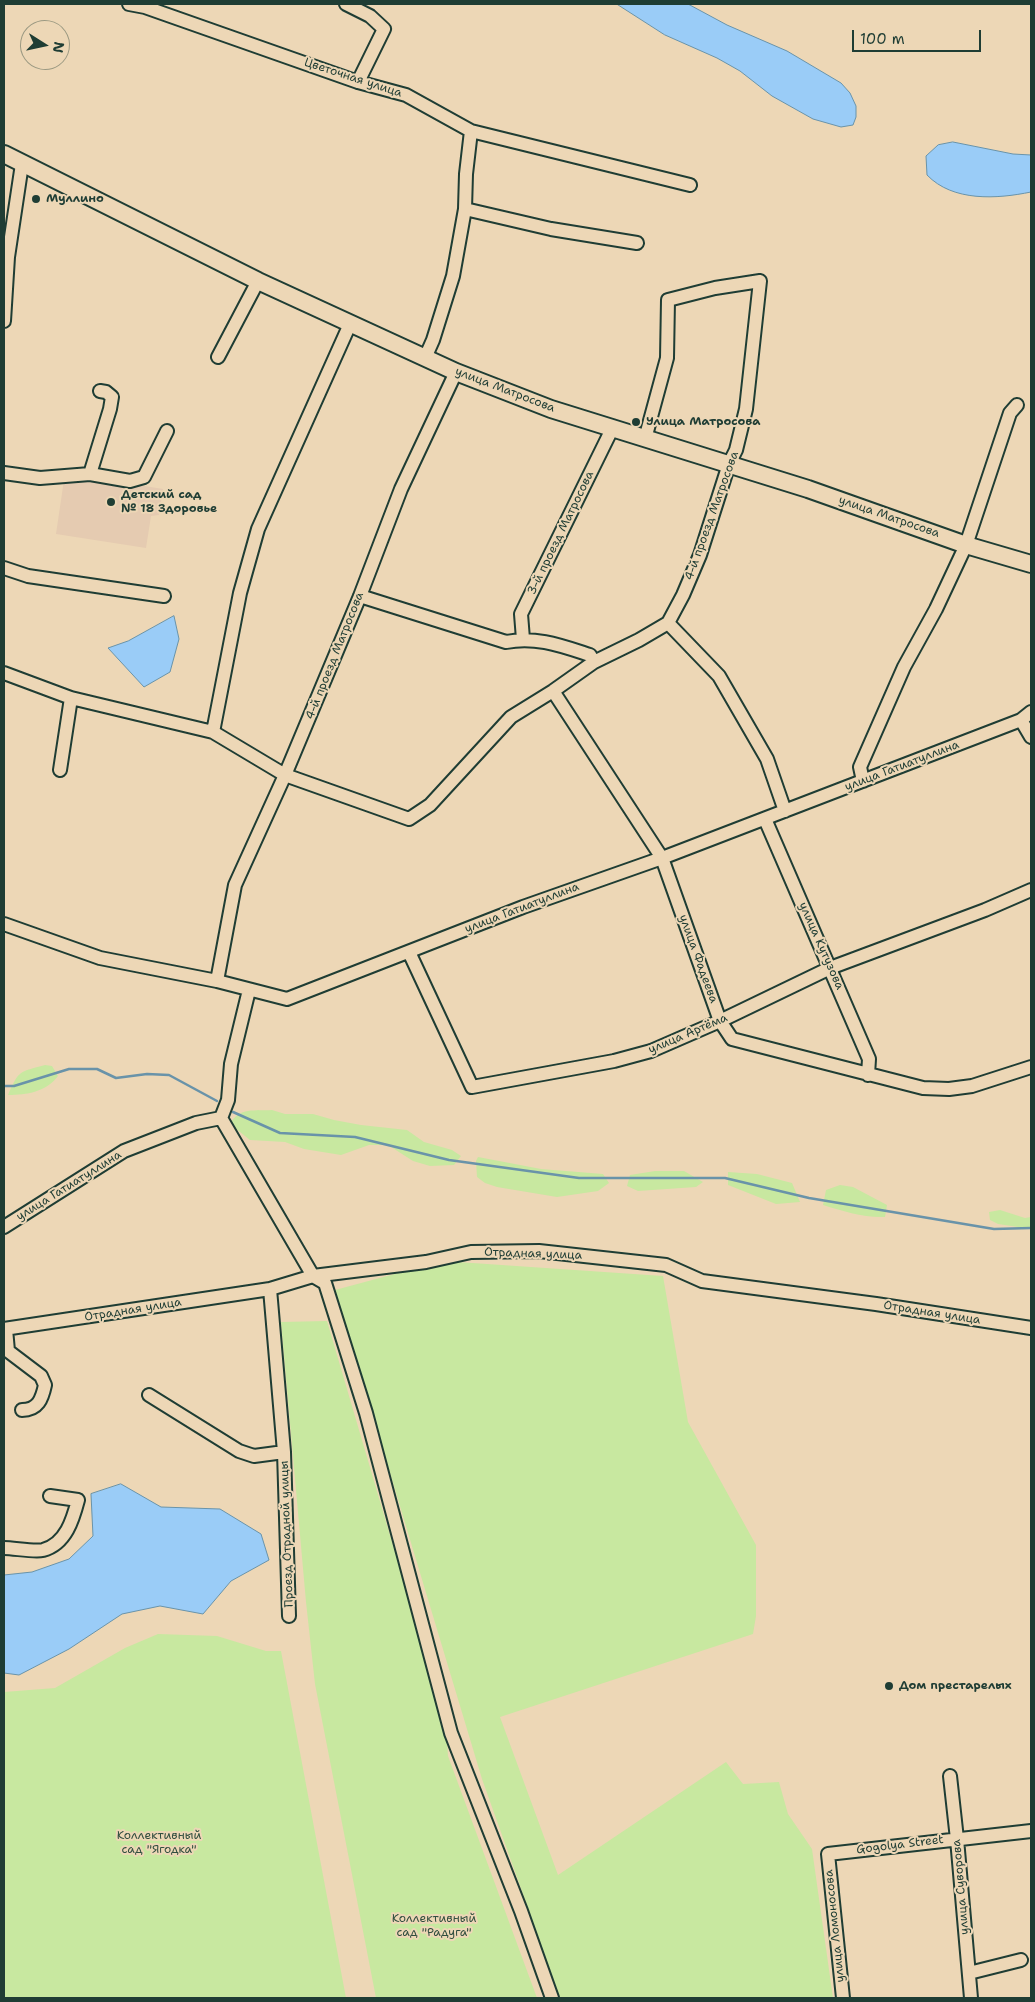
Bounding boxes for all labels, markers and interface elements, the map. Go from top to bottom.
north arrow [20,20,70,70]
scale bar [855,20,984,52]
text: 100 m [860,29,905,49]
text: N [49,40,69,54]
street label: Цветочная улица [302,55,404,101]
place label: Муллино [46,192,104,206]
marker: Муллино [30,193,42,205]
street label: улица Матросова [453,364,557,416]
place label: Улица Матросова [646,415,760,429]
marker: Улица Матросова [630,416,642,428]
street label: 4-й проезд Матросова [682,450,742,582]
street label: 3-й проезд Матросова [525,469,597,597]
place label: Детский сад № 18 Здоровье [121,488,217,516]
street label: улица Матросова [837,493,941,541]
marker: Детский сад № 18 Здоровье [105,496,117,508]
street label: 4-й проезд Матросова [303,590,367,722]
street label: улица Гатиатуллина [843,738,961,794]
street label: улица Гатиатуллина [463,880,581,936]
street label: улица Кутузова [795,900,847,992]
street label: улица Фадеева [675,913,721,1005]
street label: улица Артёма [646,1011,730,1057]
street label: улица Гатиатуллина [14,1148,124,1224]
street label: Отрадная улица [484,1245,582,1263]
street label: Отрадная улица [83,1295,183,1325]
street label: Отрадная улица [882,1298,982,1328]
street label: Проезд Отрадной улицы [277,1460,297,1608]
place label: Дом престарелых [899,1679,1012,1693]
marker: Дом престарелых [883,1680,895,1692]
park label: Коллективный сад "Ягодка" [117,1829,201,1857]
street label: Gogolya Street [856,1833,944,1857]
street label: улица Суворова [950,1839,972,1935]
street label: улица Ломоносова [822,1869,848,1983]
park label: Коллективный сад "Радуга" [392,1912,476,1940]

